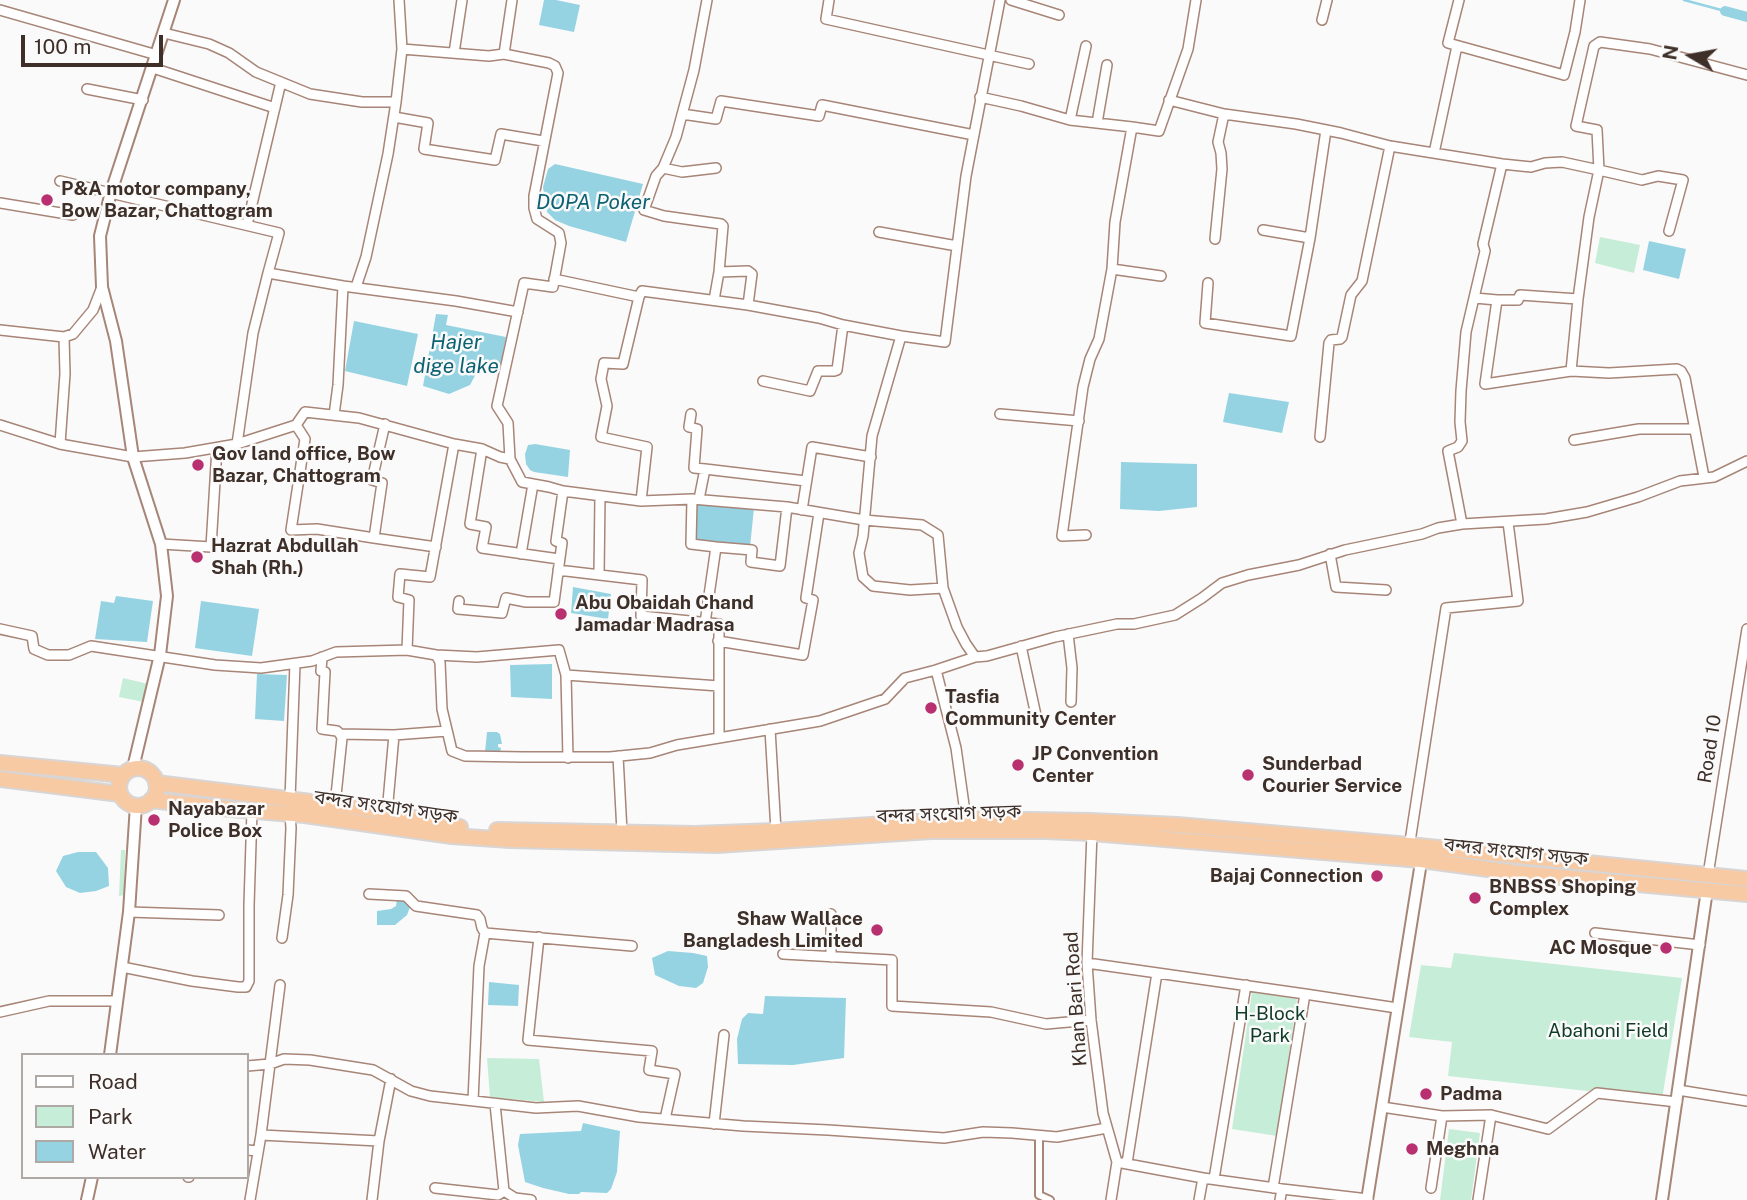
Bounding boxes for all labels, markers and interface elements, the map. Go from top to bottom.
scale bar [24,21,166,65]
north arrow [1656,21,1726,91]
text: 100 m [34,34,91,59]
text: N [1658,43,1682,62]
place label: P&A motor company, Bow Bazar, Chattogram [61,178,273,222]
water label: DOPA Poker [536,190,650,216]
marker: P&A motor company, Bow Bazar, Chattogram [39,192,55,208]
water label: Hajer dige lake [413,330,499,380]
place label: Gov land office, Bow Bazar, Chattogram [212,443,395,487]
marker: Gov land office, Bow Bazar, Chattogram [190,457,206,473]
place label: Hazrat Abdullah Shah (Rh.) [211,535,358,579]
marker: Hazrat Abdullah Shah (Rh.) [189,549,205,565]
place label: Abu Obaidah Chand Jamadar Madrasa [575,592,754,636]
marker: Abu Obaidah Chand Jamadar Madrasa [553,606,569,622]
place label: Tasfia Community Center [945,686,1116,730]
marker: Tasfia Community Center [923,700,939,716]
street label: Road 10 [1693,713,1727,785]
place label: JP Convention Center [1032,743,1159,787]
place label: Sunderbad Courier Service [1262,753,1402,797]
marker: JP Convention Center [1010,757,1026,773]
marker: Sunderbad Courier Service [1240,767,1256,783]
street label: বন্দর সংযোগ সড়ক [313,786,459,828]
place label: Nayabazar Police Box [168,798,265,842]
street label: বন্দর সংযোগ সড়ক [876,800,1022,828]
marker: Nayabazar Police Box [146,812,162,828]
street label: বন্দর সংযোগ সড়ক [1443,833,1589,871]
place label: Bajaj Connection [1210,865,1363,887]
marker: Bajaj Connection [1369,868,1385,884]
place label: BNBSS Shoping Complex [1489,876,1636,920]
marker: BNBSS Shoping Complex [1467,890,1483,906]
place label: Shaw Wallace Bangladesh Limited [683,908,863,952]
marker: Shaw Wallace Bangladesh Limited [869,922,885,938]
street label: Khan Bari Road [1060,931,1092,1067]
place label: AC Mosque [1549,937,1652,959]
marker: AC Mosque [1658,940,1674,956]
park label: H-Block Park [1234,1003,1306,1047]
park label: Abahoni Field [1548,1020,1668,1042]
legend [21,1053,248,1179]
text: Road [88,1069,138,1094]
place label: Padma [1440,1083,1502,1105]
marker: Padma [1418,1086,1434,1102]
text: Park [88,1104,133,1129]
place label: Meghna [1426,1138,1499,1160]
text: Water [88,1139,146,1164]
marker: Meghna [1404,1141,1420,1157]

